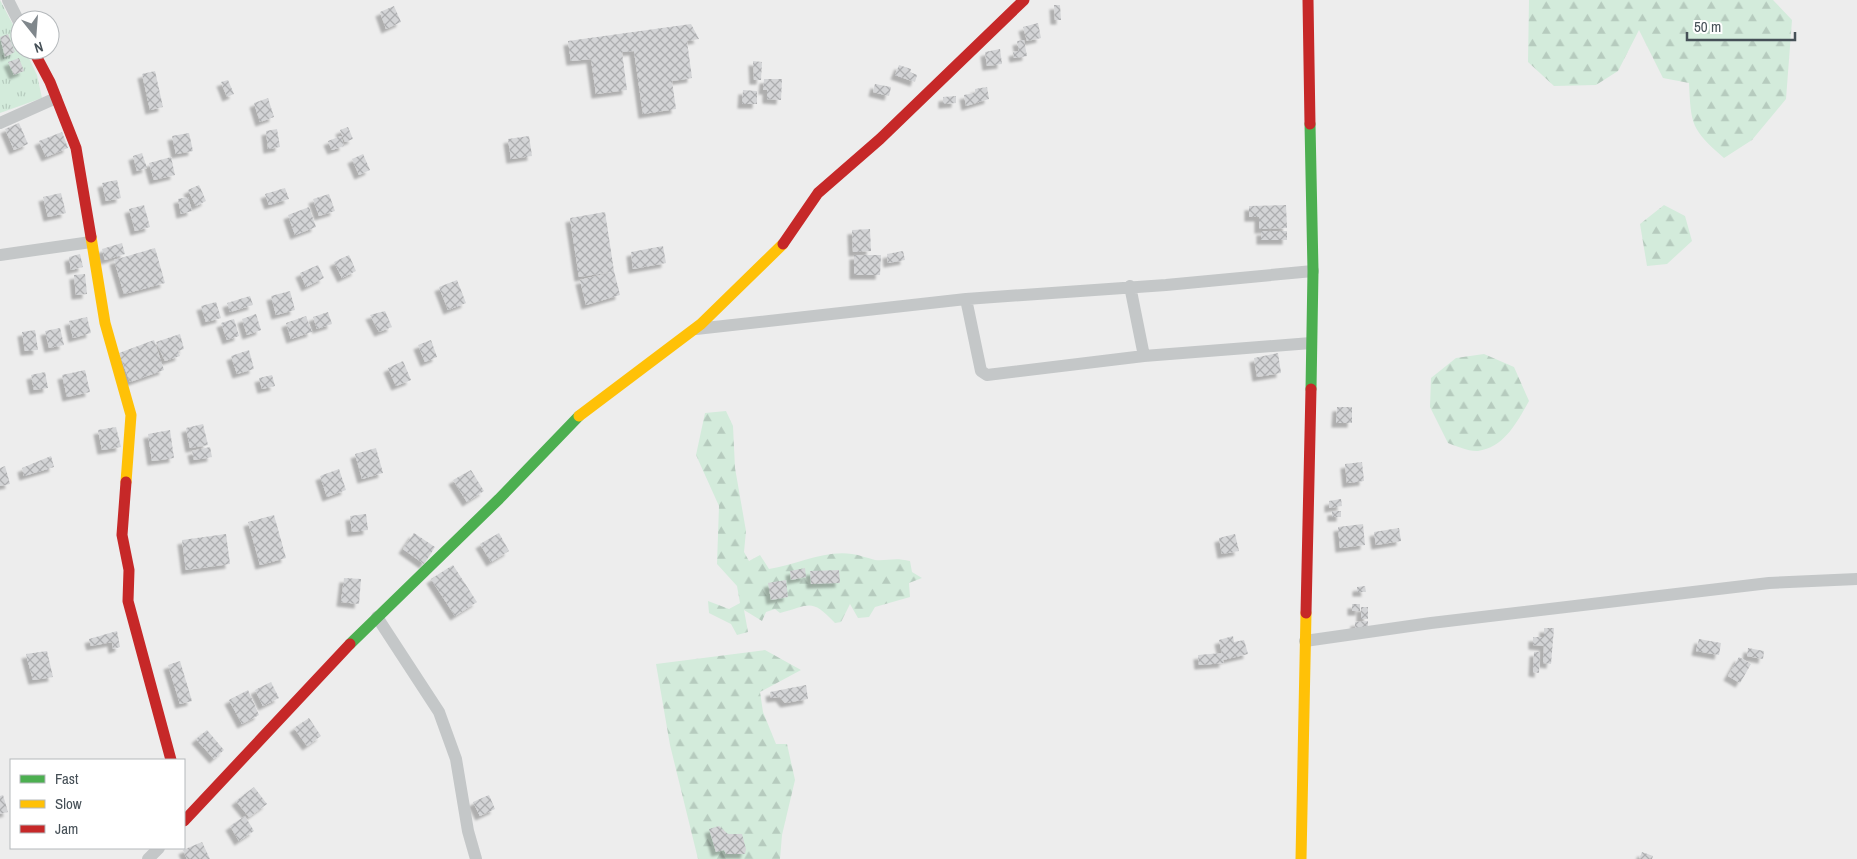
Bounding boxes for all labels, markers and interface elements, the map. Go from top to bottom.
north arrow [10,10,60,60]
scale bar [1687,10,1794,42]
text: 50 m [1694,16,1721,37]
text: N [32,38,45,57]
legend [10,759,185,849]
text: Fast [55,768,79,789]
text: Slow [55,793,82,814]
text: Jam [55,818,78,839]

